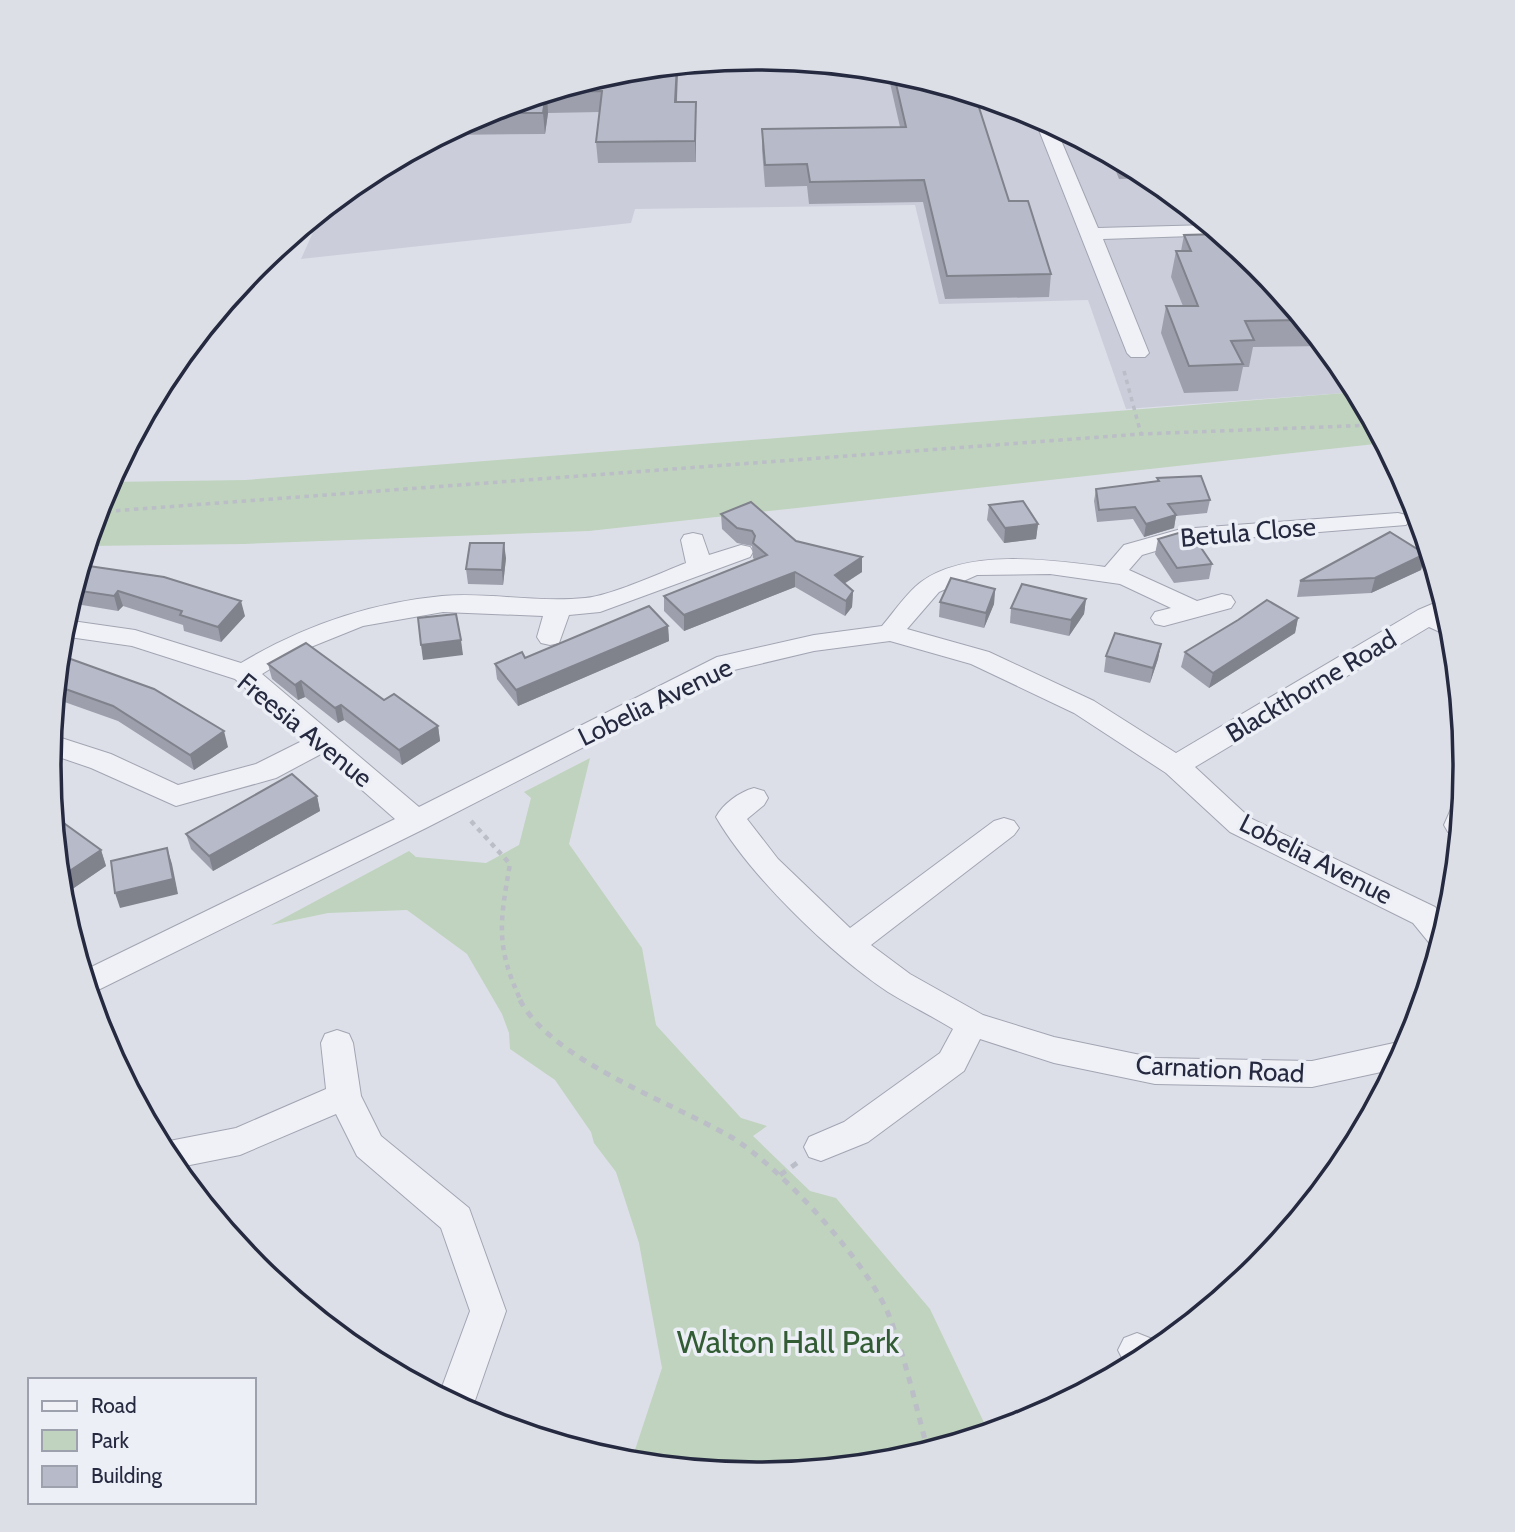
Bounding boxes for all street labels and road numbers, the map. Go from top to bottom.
street label: Betula Close [1179,510,1317,554]
street label: Blackthorne Road [1220,623,1402,749]
street label: Lobelia Avenue [573,651,737,753]
street label: Freesia Avenue [231,666,379,794]
street label: Lobelia Avenue [1234,807,1398,911]
street label: Carnation Road [1135,1049,1305,1089]

